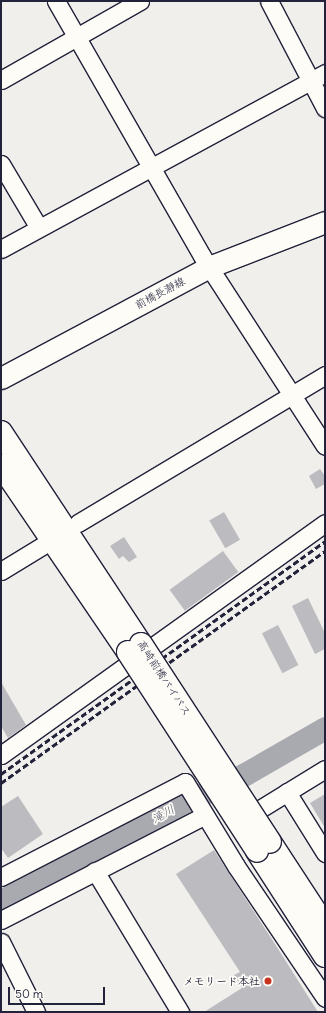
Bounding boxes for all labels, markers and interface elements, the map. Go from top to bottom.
street label: 前橋長瀞線 [133,274,187,312]
street label: 高崎前橋バイパス [135,638,193,718]
water label: 滝川 [149,802,177,826]
place label: メモリード本社 [183,974,260,988]
marker: メモリード本社 [263,976,273,986]
scale bar [10,979,107,1005]
text: 50 m [15,986,43,1001]

